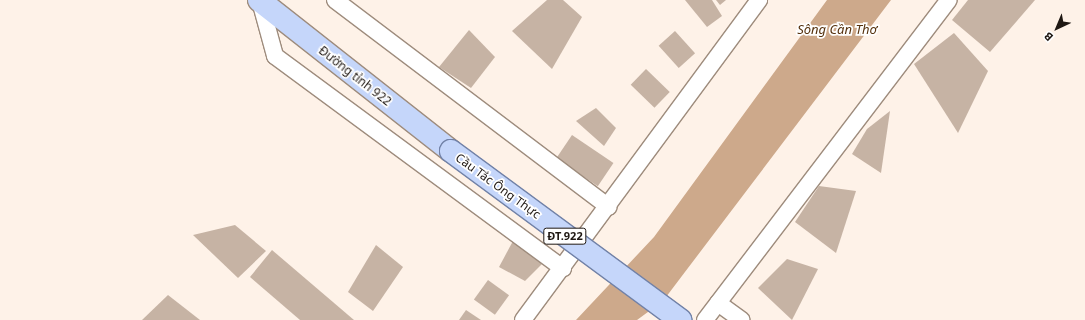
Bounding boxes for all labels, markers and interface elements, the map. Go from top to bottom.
north arrow [1037,8,1077,48]
water label: Sông Cần Thơ [797,21,877,37]
text: B [1040,29,1056,45]
street label: Đường tỉnh 922 [316,43,394,109]
street label: Cầu Tắc Ông Thực [453,150,543,222]
road number: ĐT.922 [543,227,587,245]

